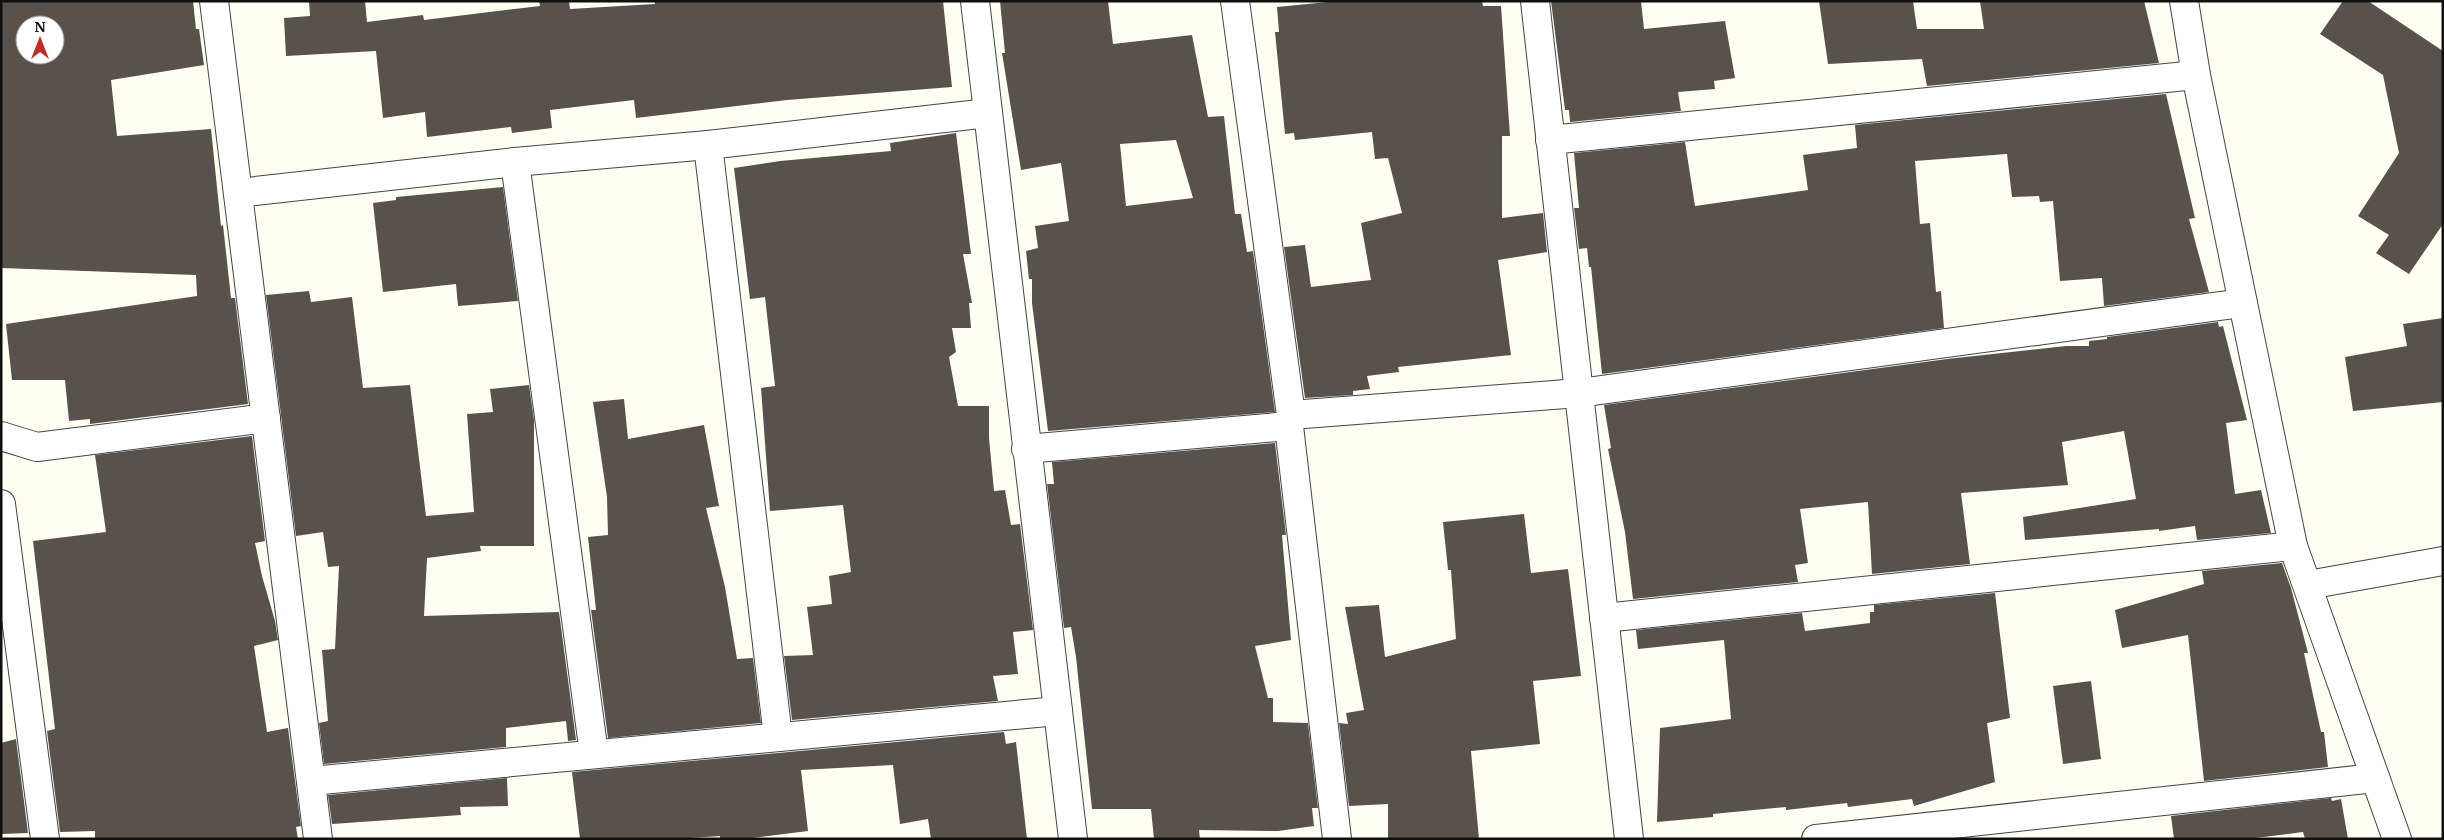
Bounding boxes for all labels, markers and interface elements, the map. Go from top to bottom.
north arrow [15,15,65,65]
text: N [34,18,46,36]

